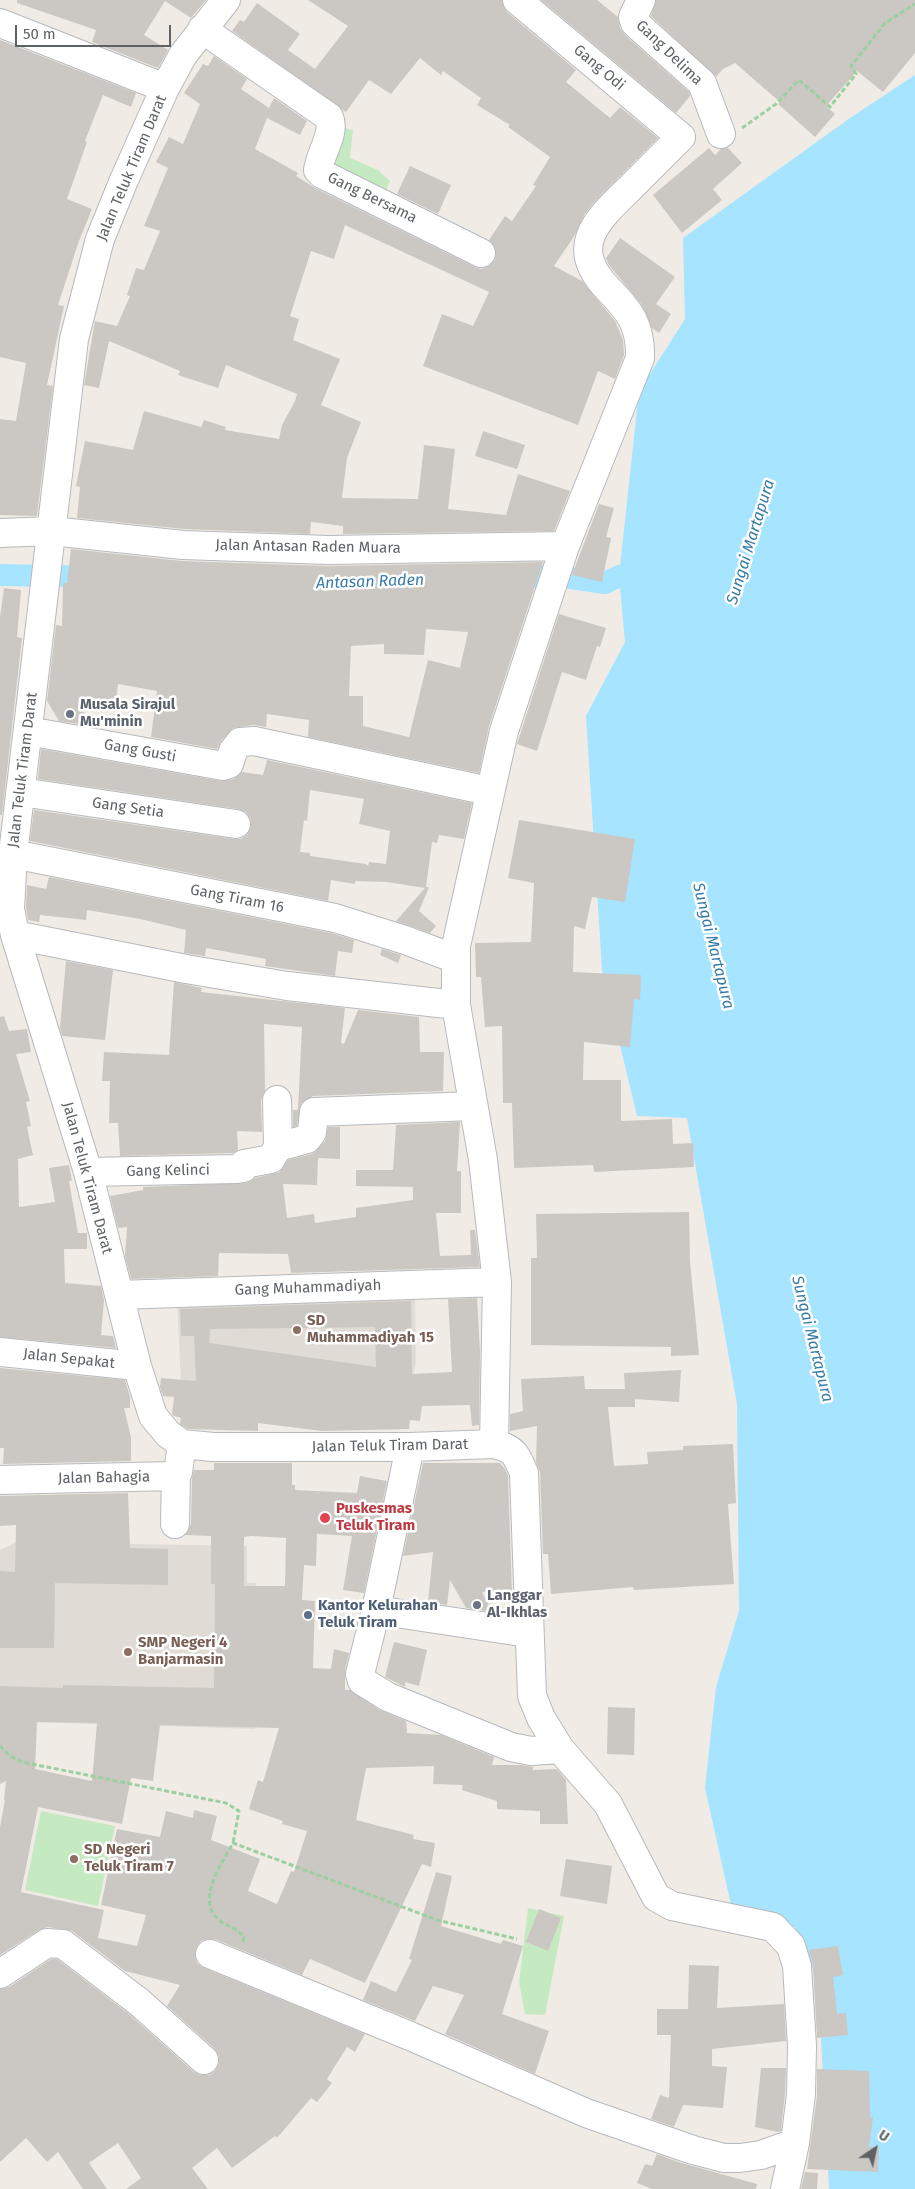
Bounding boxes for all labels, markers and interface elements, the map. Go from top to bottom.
scale bar [18,15,174,47]
street label: Gang Delima [632,17,706,89]
text: 50 m [23,25,56,43]
street label: Gang Odi [570,41,628,95]
street label: Jalan Teluk Tiram Darat [93,92,171,244]
street label: Gang Bersama [324,169,420,227]
water label: Sungai Martapura [723,477,779,607]
street label: Jalan Antasan Raden Muara [215,536,401,558]
water label: Antasan Raden [316,571,424,593]
street label: Jalan Teluk Tiram Darat [5,691,41,849]
place label: Musala Sirajul Mu'minin [80,696,175,731]
marker: Musala Sirajul Mu'minin [64,708,76,720]
street label: Gang Gusti [102,736,178,766]
street label: Gang Setia [91,794,165,822]
street label: Gang Tiram 16 [189,881,285,917]
water label: Sungai Martapura [688,881,738,1011]
street label: Jalan Teluk Tiram Darat [58,1100,116,1256]
street label: Gang Kelinci [126,1161,210,1181]
water label: Sungai Martapura [787,1274,837,1404]
street label: Gang Muhammadiyah [234,1276,382,1300]
place label: SD Muhammadiyah 15 [307,1312,434,1347]
marker: SD Muhammadiyah 15 [291,1324,303,1336]
street label: Jalan Sepakat [22,1345,116,1373]
street label: Jalan Teluk Tiram Darat [312,1436,468,1456]
street label: Jalan Bahagia [58,1468,150,1488]
place label: Puskesmas Teluk Tiram [336,1500,415,1535]
marker: Puskesmas Teluk Tiram [318,1511,332,1525]
place label: Langgar Al-Ikhlas [487,1587,547,1622]
place label: Kantor Kelurahan Teluk Tiram [318,1597,438,1632]
marker: Langgar Al-Ikhlas [471,1599,483,1611]
marker: Kantor Kelurahan Teluk Tiram [302,1609,314,1621]
place label: SMP Negeri 4 Banjarmasin [138,1634,227,1669]
marker: SMP Negeri 4 Banjarmasin [122,1646,134,1658]
place label: SD Negeri Teluk Tiram 7 [84,1841,174,1876]
marker: SD Negeri Teluk Tiram 7 [68,1853,80,1865]
north arrow [850,2124,900,2174]
text: U [875,2127,892,2146]

